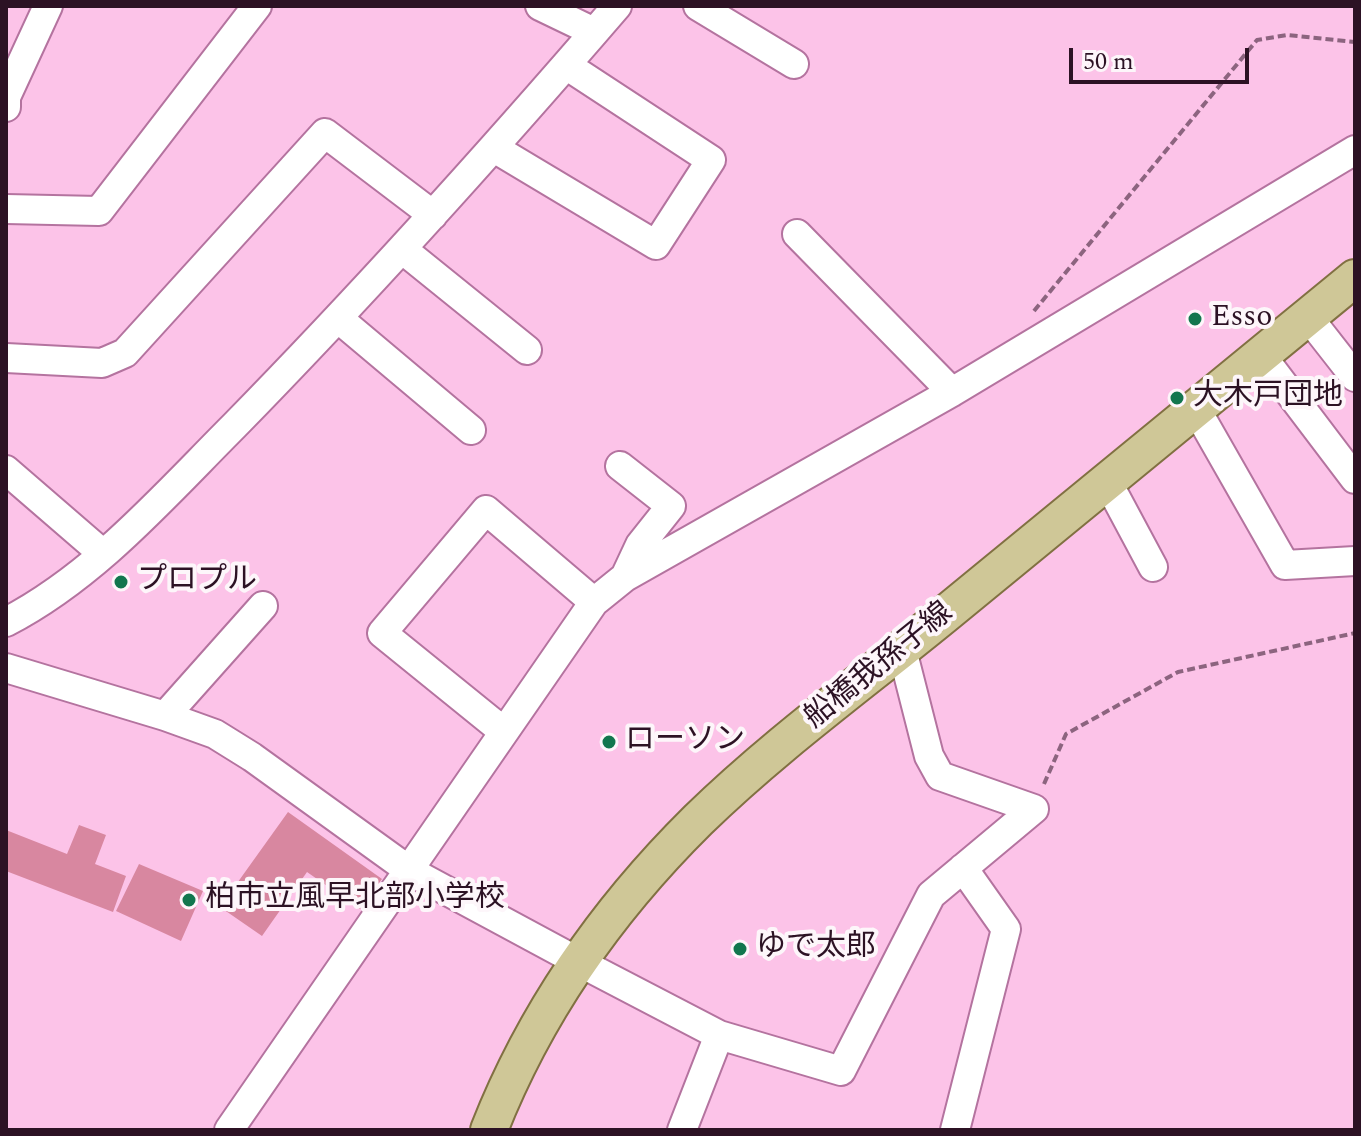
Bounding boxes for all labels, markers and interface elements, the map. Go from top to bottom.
scale bar [1073,32,1253,82]
text: 50 m [1083,44,1134,80]
place label: Esso [1211,301,1272,337]
marker: Esso [1186,310,1204,328]
place label: 大木戸団地 [1193,380,1343,416]
marker: 大木戸団地 [1168,389,1186,407]
place label: プロプル [137,564,257,600]
marker: プロプル [112,573,130,591]
street label: 船橋我孫子線 [799,596,961,738]
place label: ローソン [625,724,745,760]
marker: ローソン [600,733,618,751]
place label: 柏市立風早北部小学校 [205,882,505,918]
marker: 柏市立風早北部小学校 [180,891,198,909]
place label: ゆで太郎 [756,931,876,967]
marker: ゆで太郎 [731,940,749,958]

